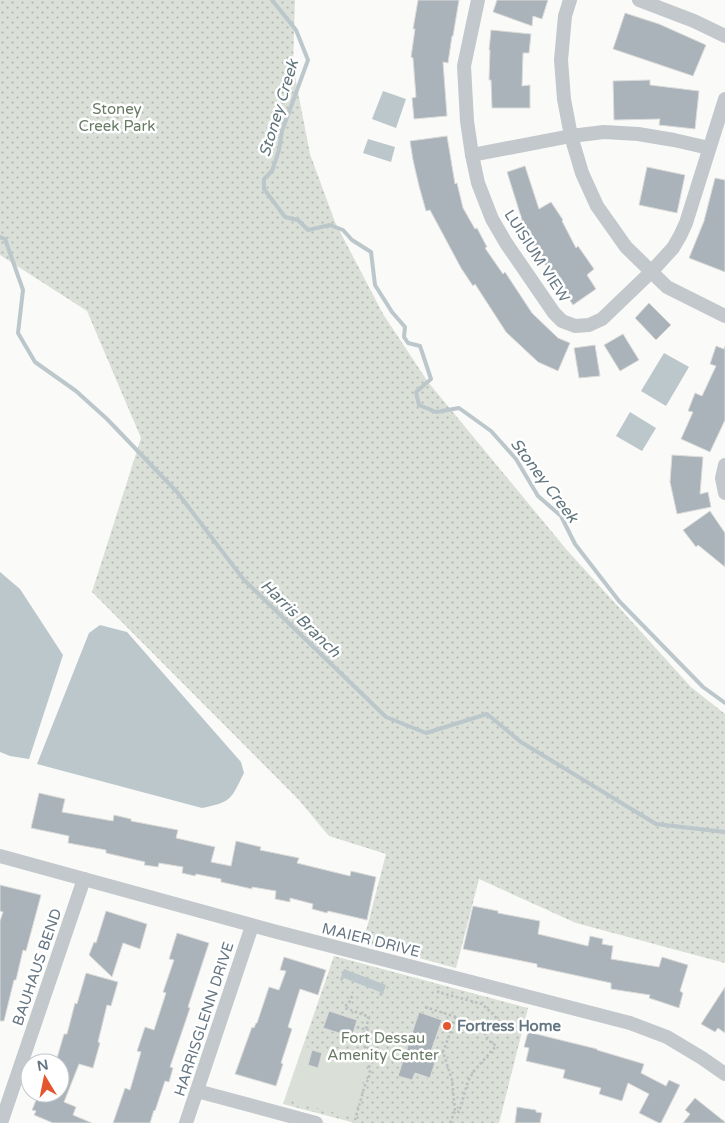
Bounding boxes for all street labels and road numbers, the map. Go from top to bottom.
street label: LUISIUM VIEW [500,206,574,306]
street label: BAUHAUS BEND [9,906,65,1028]
street label: MAIER DRIVE [320,919,422,961]
street label: HARRISGLENN DRIVE [171,940,237,1098]

